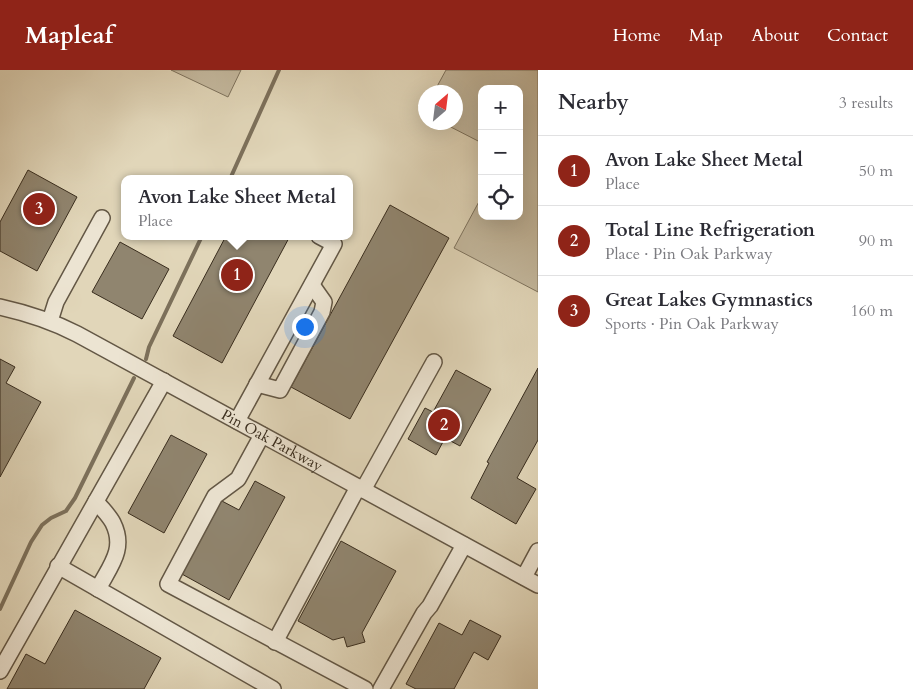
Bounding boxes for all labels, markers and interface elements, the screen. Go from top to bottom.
text: Mapleaf [25,19,113,52]
text: Home [613,23,661,48]
text: Map [689,23,723,48]
text: About [751,23,799,48]
text: Contact [827,23,888,48]
north arrow [418,85,463,130]
map controls [478,85,523,220]
button: + [478,85,523,130]
text: Nearby [558,88,629,117]
text: 3 results [839,92,893,114]
button: − [478,130,523,175]
text: Avon Lake Sheet Metal [605,147,803,173]
text: 1 [570,160,578,182]
text: 50 m [859,160,893,182]
text: Place [605,173,640,195]
popup [121,175,353,240]
button: locate [478,175,523,220]
text: Avon Lake Sheet Metal [138,184,336,210]
pin: 3 [23,190,55,228]
text: Place [138,210,173,232]
text: Total Line Refrigeration [605,217,815,243]
text: 2 [570,230,578,252]
text: 90 m [859,230,893,252]
text: Place · Pin Oak Parkway [605,243,773,265]
pin: 1 [221,256,253,294]
text: Great Lakes Gymnastics [605,287,813,313]
text: 3 [570,300,578,322]
text: 160 m [851,300,893,322]
text: Sports · Pin Oak Parkway [605,313,779,335]
your location [292,314,318,340]
street label: Pin Oak Parkway [218,405,326,476]
pin: 2 [428,406,460,444]

